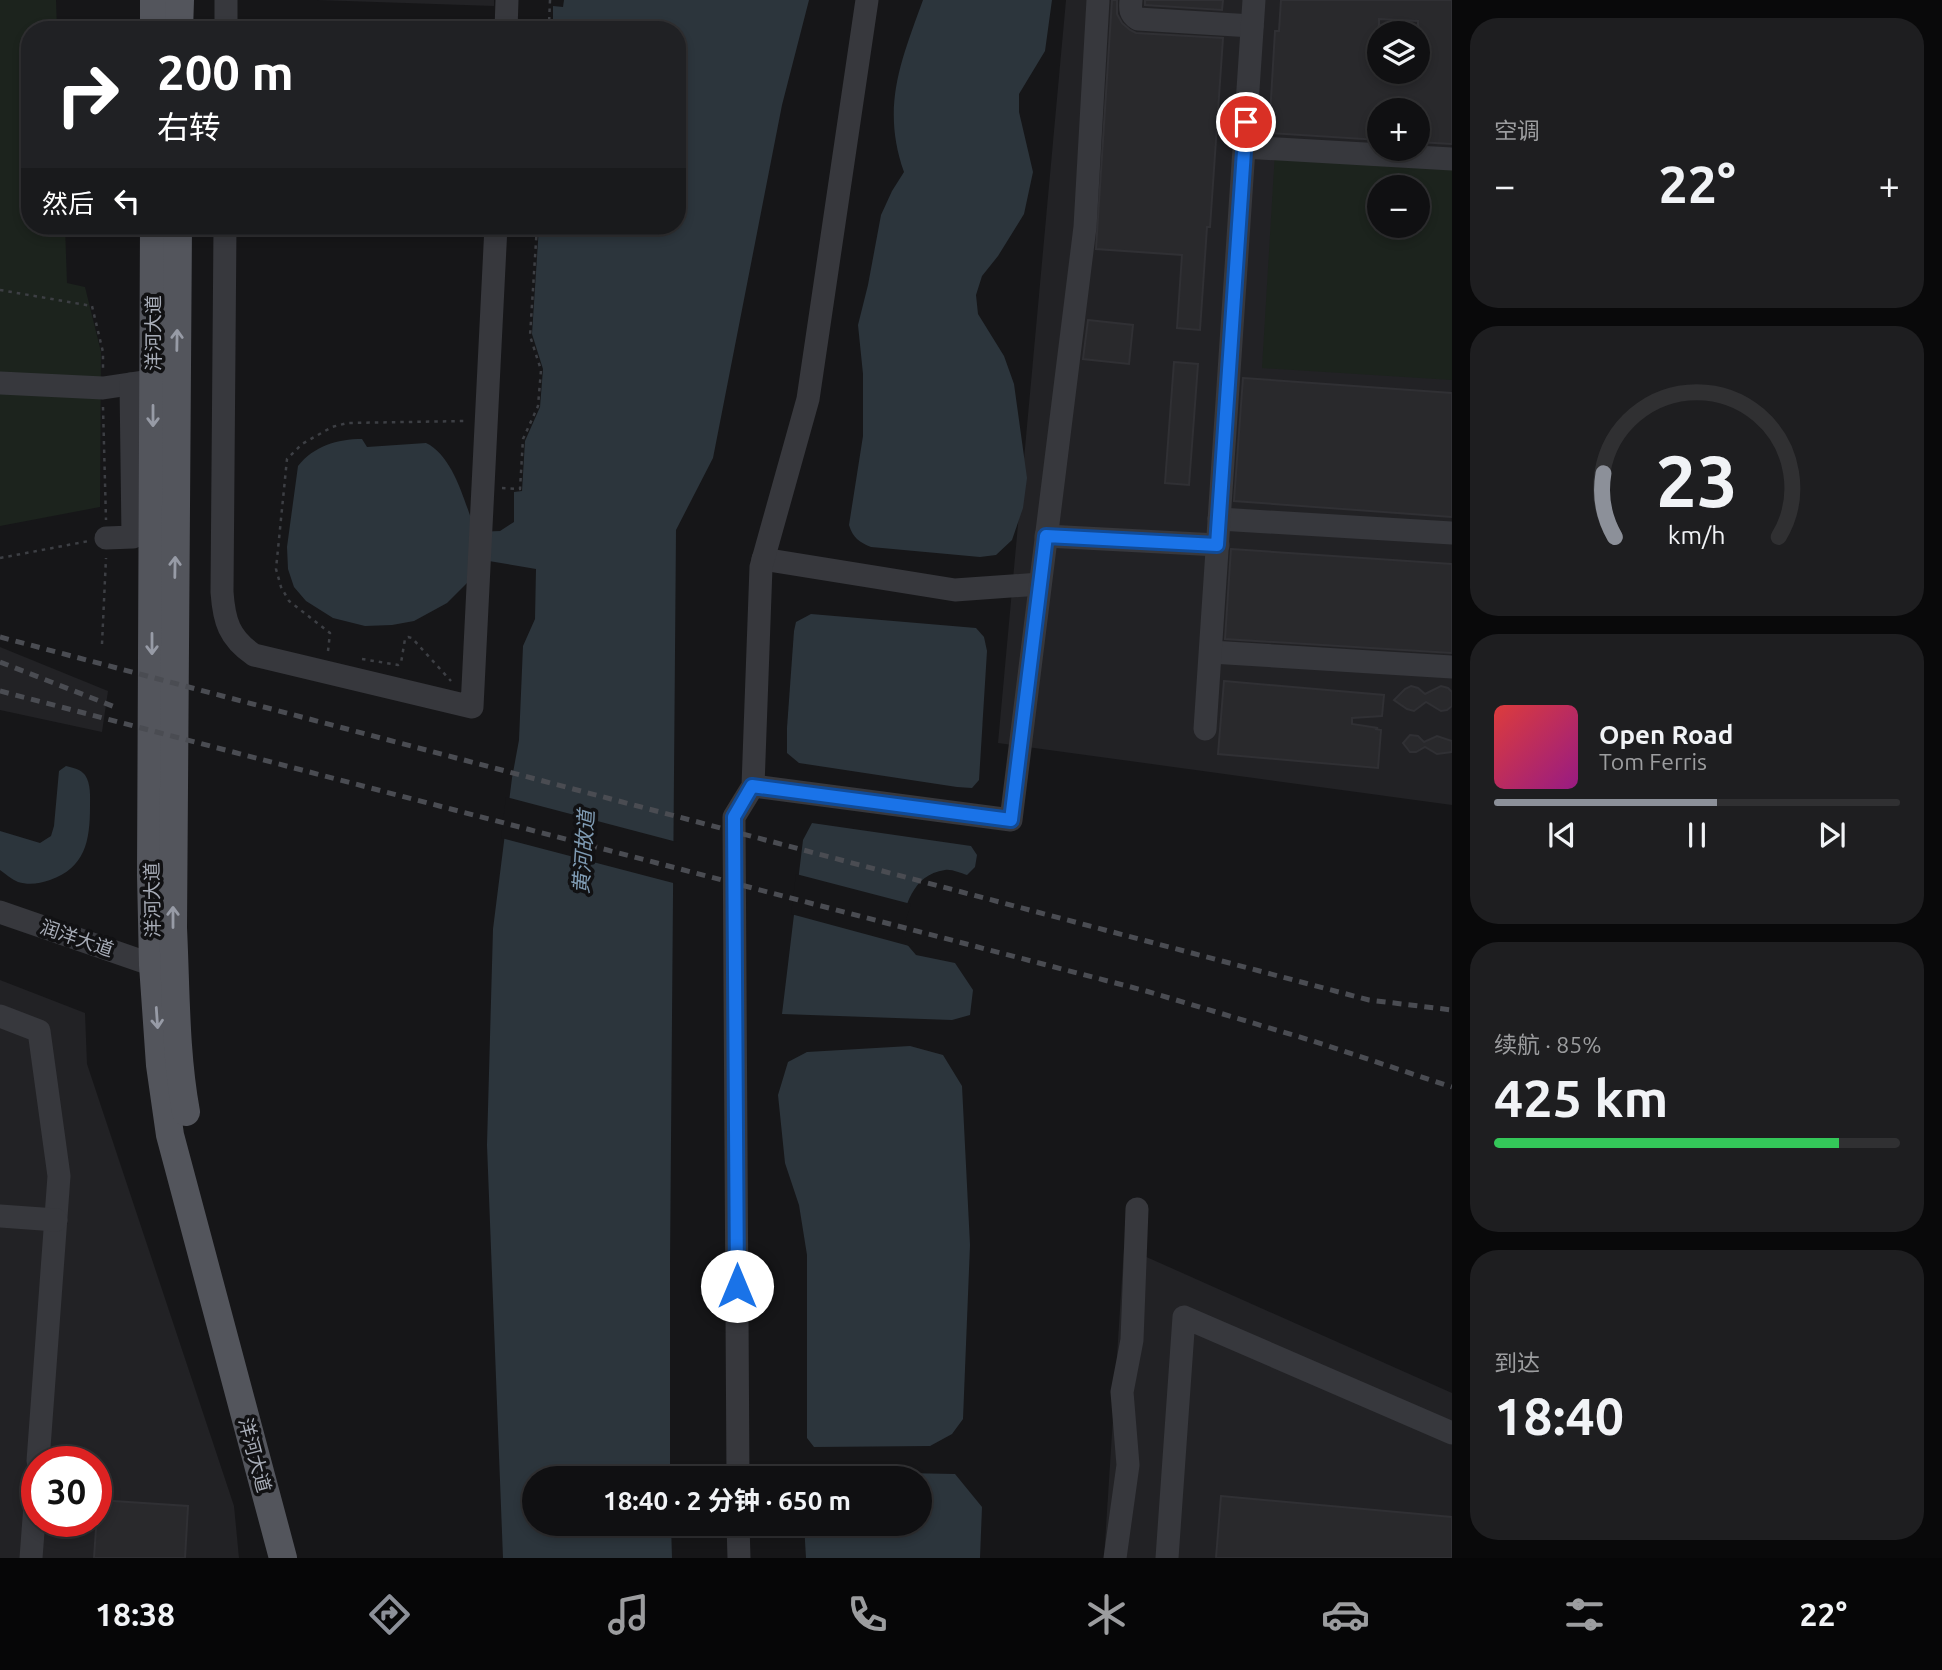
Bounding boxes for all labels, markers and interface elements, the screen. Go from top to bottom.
map controls [1367,21,1430,238]
button: layers [1367,21,1430,84]
text: 200 m [157,44,294,99]
icon: right [42,49,133,140]
pin [1216,92,1276,152]
button: + [1367,98,1430,161]
icon: arrive [1227,103,1265,141]
text: 右转 [157,109,221,145]
text: 空调 [1494,118,1540,143]
text: 22° [1658,155,1736,213]
text: − [1494,164,1515,206]
text: + [1879,164,1900,206]
button: − [1367,175,1430,238]
icon: left [108,182,146,220]
text: 然后 [42,189,94,218]
street label: 洋河大道 [142,295,164,371]
one-way arrow [170,329,184,352]
one-way arrow [146,405,160,428]
text: 23 [1656,439,1738,521]
text: km/h [1668,521,1726,549]
one-way arrow [168,556,181,579]
one-way arrow [145,632,159,655]
text: Open Road [1599,720,1733,749]
text: Tom Ferris [1599,749,1707,774]
water label: 黄河故道 [568,806,598,895]
icon: previous [1543,816,1581,854]
icon: pause [1678,816,1716,854]
icon: next [1813,816,1851,854]
street label: 洋河大道 [140,862,164,938]
one-way arrow [166,906,180,929]
street label: 润洋大道 [37,915,117,961]
one-way arrow [151,1007,164,1029]
text: 续航 · 85% [1494,1032,1601,1057]
text: 425 km [1494,1069,1668,1127]
position arrow [700,1249,774,1323]
text: 到达 [1494,1350,1540,1375]
text: 18:40 [1494,1387,1624,1445]
street label: 洋河大道 [235,1415,275,1495]
speed limit sign: 30 [21,1446,112,1537]
text: 18:40 · 2 分钟 · 650 m [603,1486,851,1515]
icon: directions [365,1590,414,1639]
icon: music [604,1590,653,1639]
icon: phone [843,1590,892,1639]
icon: climate [1082,1590,1131,1639]
icon: car [1321,1590,1370,1639]
icon: filters [1560,1590,1609,1639]
text: 18:38 [95,1596,175,1632]
text: 22° [1800,1596,1847,1632]

